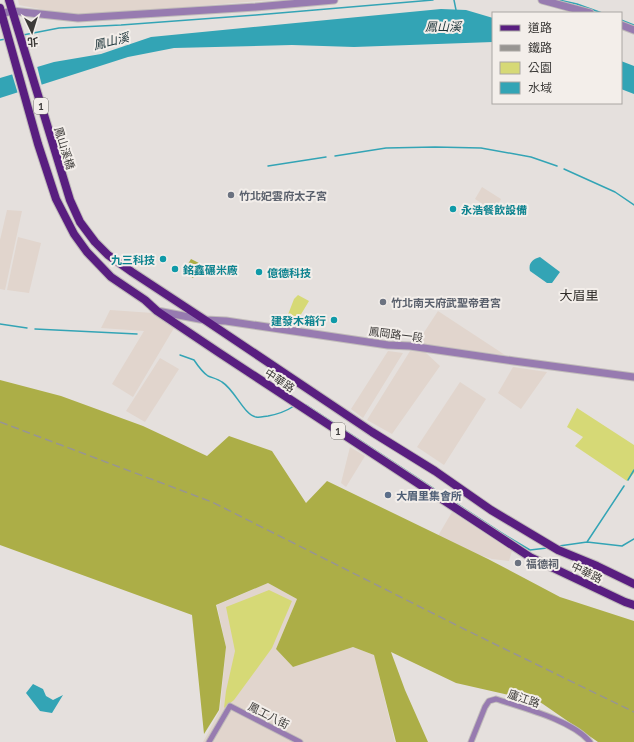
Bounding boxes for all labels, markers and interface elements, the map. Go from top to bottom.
north arrow [12,12,52,52]
legend [492,12,622,104]
water label: 鳳山溪 [425,19,463,34]
text: 道路 [528,20,552,35]
water label: 鳳山溪 [92,29,132,53]
text: 北 [27,36,39,49]
text: 鐵路 [528,40,552,55]
text: 公園 [528,60,552,75]
text: 水域 [528,80,552,95]
road number: 1 [34,98,48,114]
street label: 鳳山溪橋 [52,125,78,171]
place label: 竹北妃雲府太子宮 [239,189,327,202]
marker: 竹北妃雲府太子宮 [226,190,236,200]
place label: 永浩餐飲設備 [461,203,527,216]
marker: 永浩餐飲設備 [448,204,458,214]
place label: 九三科技 [111,253,155,266]
marker: 九三科技 [158,254,168,264]
place label: 銘鑫碾米廠 [183,263,238,276]
marker: 銘鑫碾米廠 [170,264,180,274]
place label: 億德科技 [267,266,311,279]
marker: 億德科技 [254,267,264,277]
district label: 大眉里 [559,287,599,303]
place label: 竹北南天府武聖帝君宮 [391,296,501,309]
marker: 竹北南天府武聖帝君宮 [378,297,388,307]
place label: 建發木箱行 [271,314,326,327]
marker: 建發木箱行 [329,315,339,325]
street label: 鳳岡路一段 [368,324,424,344]
street label: 中華路 [263,366,297,394]
road number: 1 [331,423,345,439]
place label: 大眉里集會所 [396,489,462,502]
marker: 大眉里集會所 [383,490,393,500]
place label: 福德祠 [526,557,559,570]
marker: 福德祠 [513,558,523,568]
street label: 中華路 [569,559,605,585]
street label: 廬江路 [506,686,542,710]
street label: 鳳工八街 [246,699,292,731]

